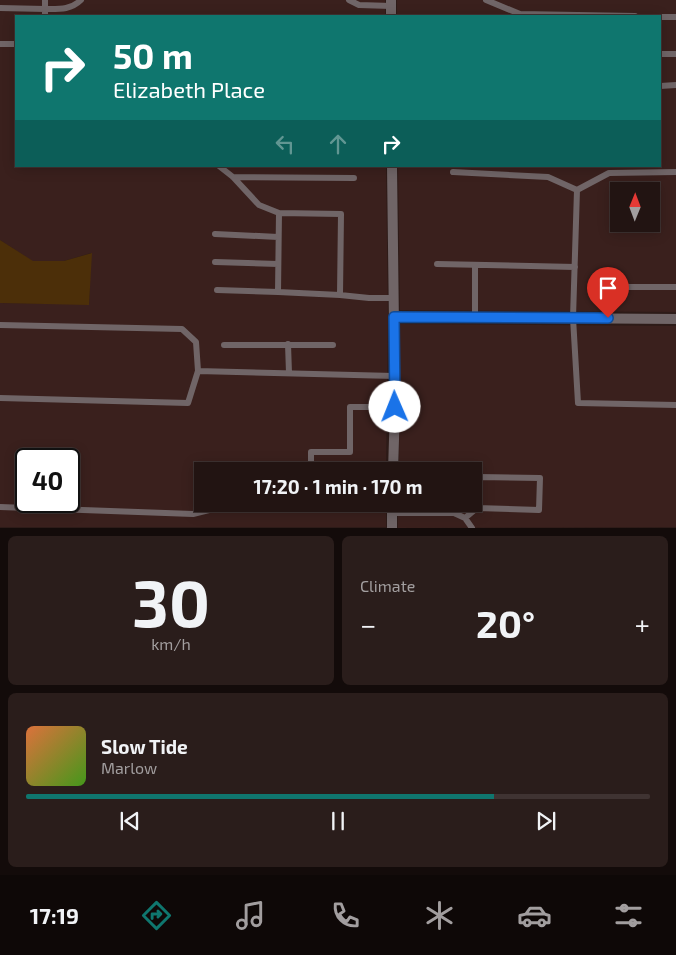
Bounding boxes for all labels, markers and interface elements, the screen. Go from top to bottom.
text: 50 m [113,34,193,76]
icon: right [30,35,95,100]
text: Elizabeth Place [113,76,265,102]
icon: left [271,130,299,158]
icon: ahead [324,130,352,158]
icon: right [377,130,405,158]
north arrow [610,182,660,232]
map controls [610,182,660,232]
pin [587,267,629,318]
icon: arrive [594,274,622,302]
position arrow [368,380,420,432]
speed limit sign: 40 [15,448,80,513]
text: 17:20 · 1 min · 170 m [254,475,422,498]
text: 30 [132,562,210,640]
text: Climate [360,576,415,595]
text: 20° [476,600,535,646]
text: − [360,607,376,641]
text: + [635,607,650,641]
text: km/h [151,634,191,653]
text: Slow Tide [101,735,188,758]
text: Marlow [101,758,157,777]
icon: previous [116,807,144,835]
icon: pause [324,807,352,835]
icon: next [532,807,560,835]
icon: directions [139,898,174,933]
icon: music [233,898,268,933]
icon: phone [328,898,363,933]
icon: climate [422,898,457,933]
icon: car [517,898,552,933]
icon: filters [611,898,646,933]
text: 17:19 [30,902,79,928]

